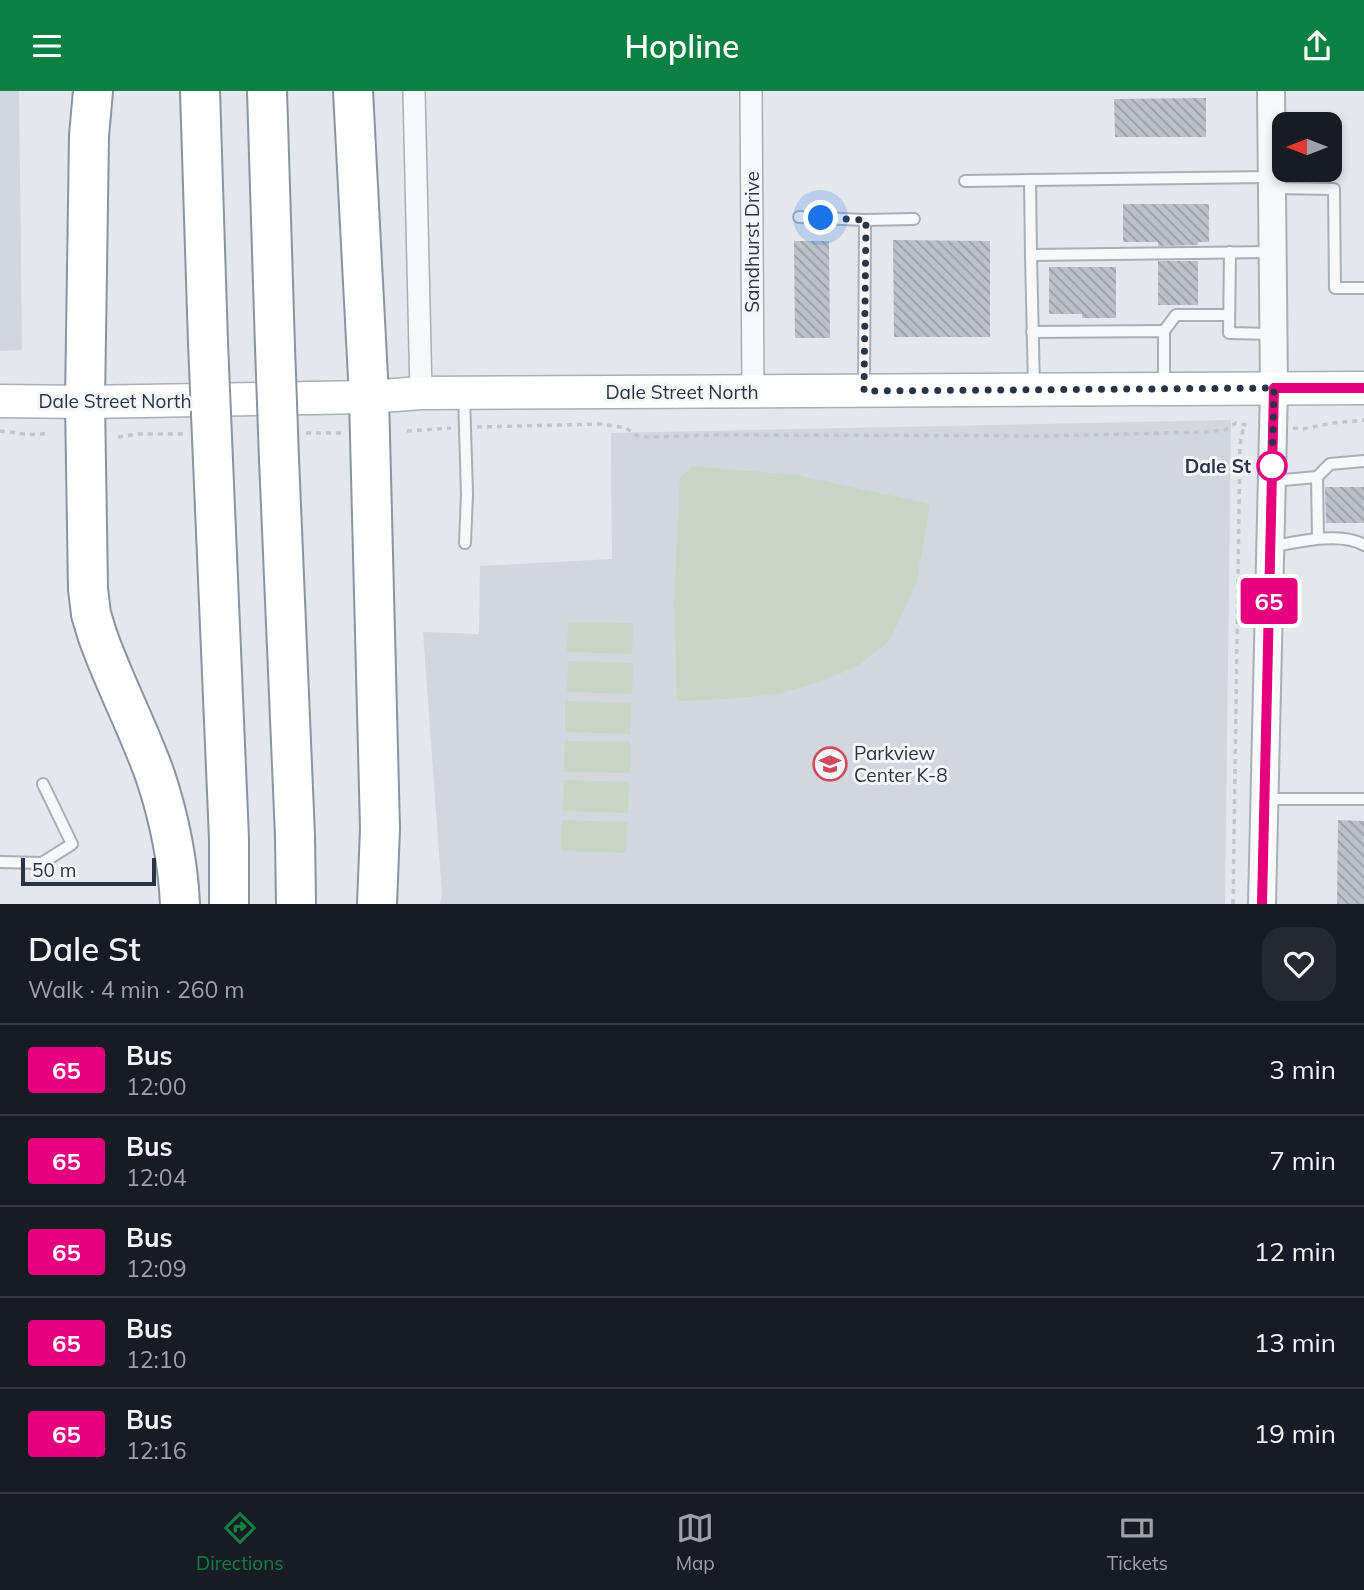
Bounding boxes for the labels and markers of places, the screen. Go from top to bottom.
marker: Dale St [1257,451,1287,481]
place label: Dale St [1185,454,1251,478]
place label: Parkview Center K-8 [854,741,948,787]
school or university icon: Parkview Center K-8 [811,745,849,783]

